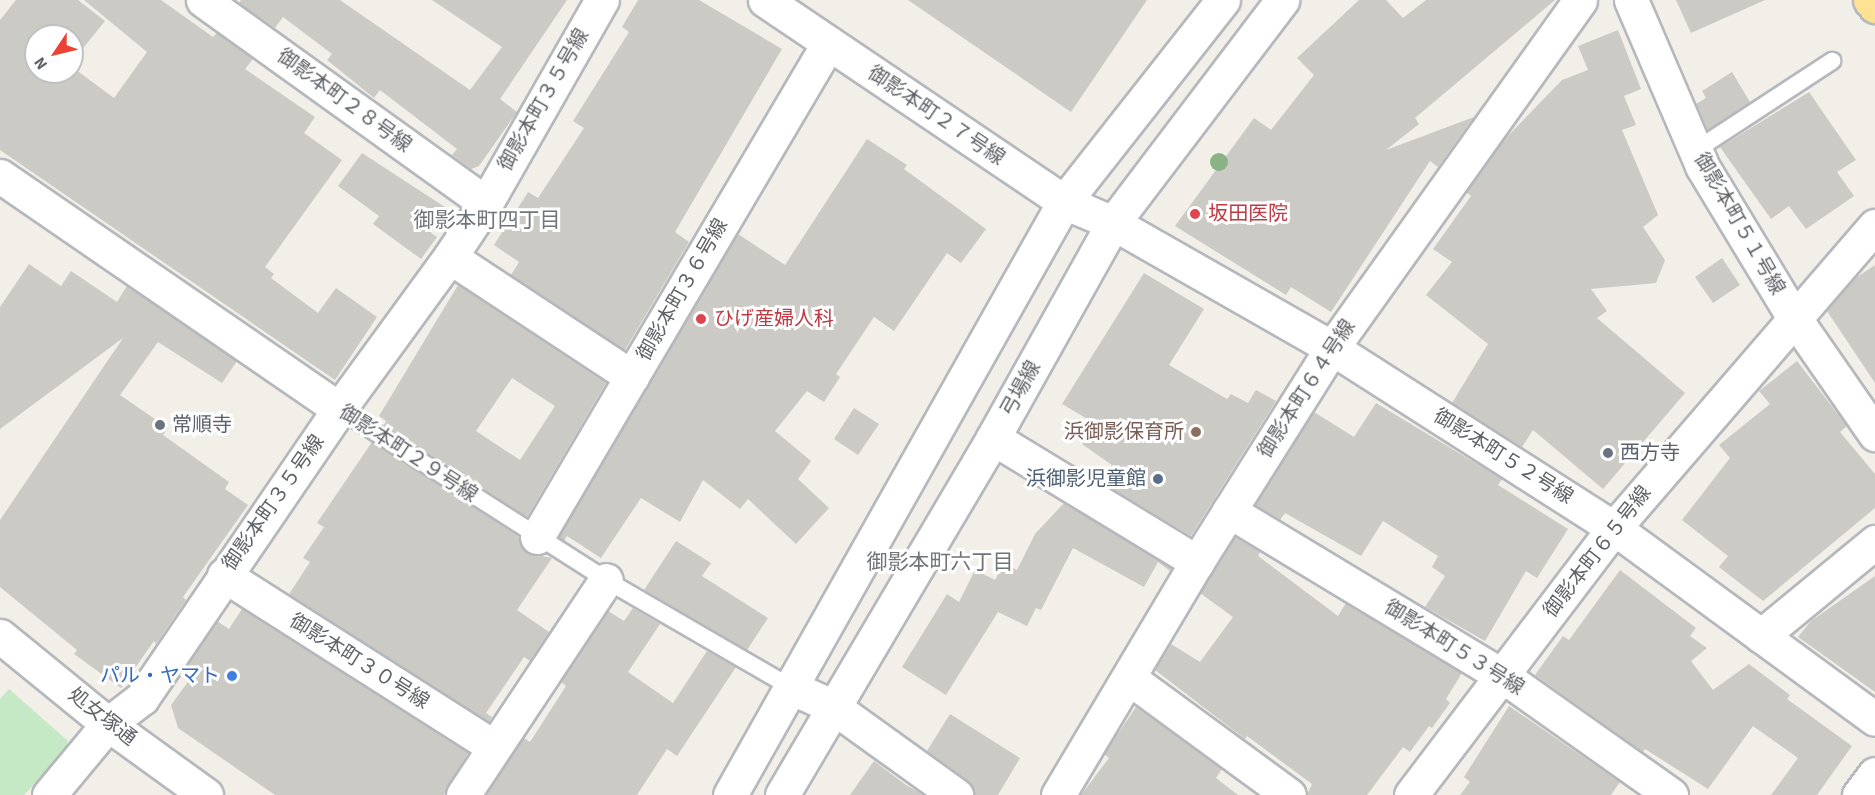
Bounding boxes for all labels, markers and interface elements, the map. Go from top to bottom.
north arrow [24,24,84,84]
street label: 御影本町３５号線 [494,25,594,175]
street label: 御影本町２８号線 [272,44,416,158]
text: N [29,53,53,74]
street label: 御影本町２７号線 [863,61,1009,171]
street label: 御影本町５１号線 [1689,149,1789,299]
place label: 坂田医院 [1208,202,1288,226]
marker: 坂田医院 [1186,205,1204,223]
district label: 御影本町四丁目 [414,207,560,233]
street label: 御影本町３６号線 [633,215,733,365]
place label: ひげ産婦人科 [714,307,834,331]
marker: ひげ産婦人科 [692,310,710,328]
street label: 御影本町６４号線 [1253,315,1361,463]
street label: 弓場線 [996,357,1046,421]
street label: 御影本町２９号線 [334,400,482,508]
street label: 御影本町５２号線 [1429,404,1577,510]
place label: 常順寺 [172,413,232,437]
marker: 常順寺 [153,418,167,432]
place label: 浜御影保育所 [1064,420,1184,444]
marker: 浜御影保育所 [1189,425,1203,439]
street label: 御影本町３５号線 [218,431,330,575]
place label: 西方寺 [1620,441,1680,465]
marker: 西方寺 [1601,446,1615,460]
place label: 浜御影児童館 [1026,467,1146,491]
marker: 浜御影児童館 [1151,472,1165,486]
street label: 御影本町６５号線 [1539,482,1657,622]
district label: 御影本町六丁目 [867,549,1013,575]
street label: 御影本町５３号線 [1380,595,1528,701]
street label: 御影本町３０号線 [285,609,433,715]
place label: パル・ヤマト [100,664,220,688]
marker: パル・ヤマト [225,669,239,683]
street label: 処女塚通 [63,683,141,751]

